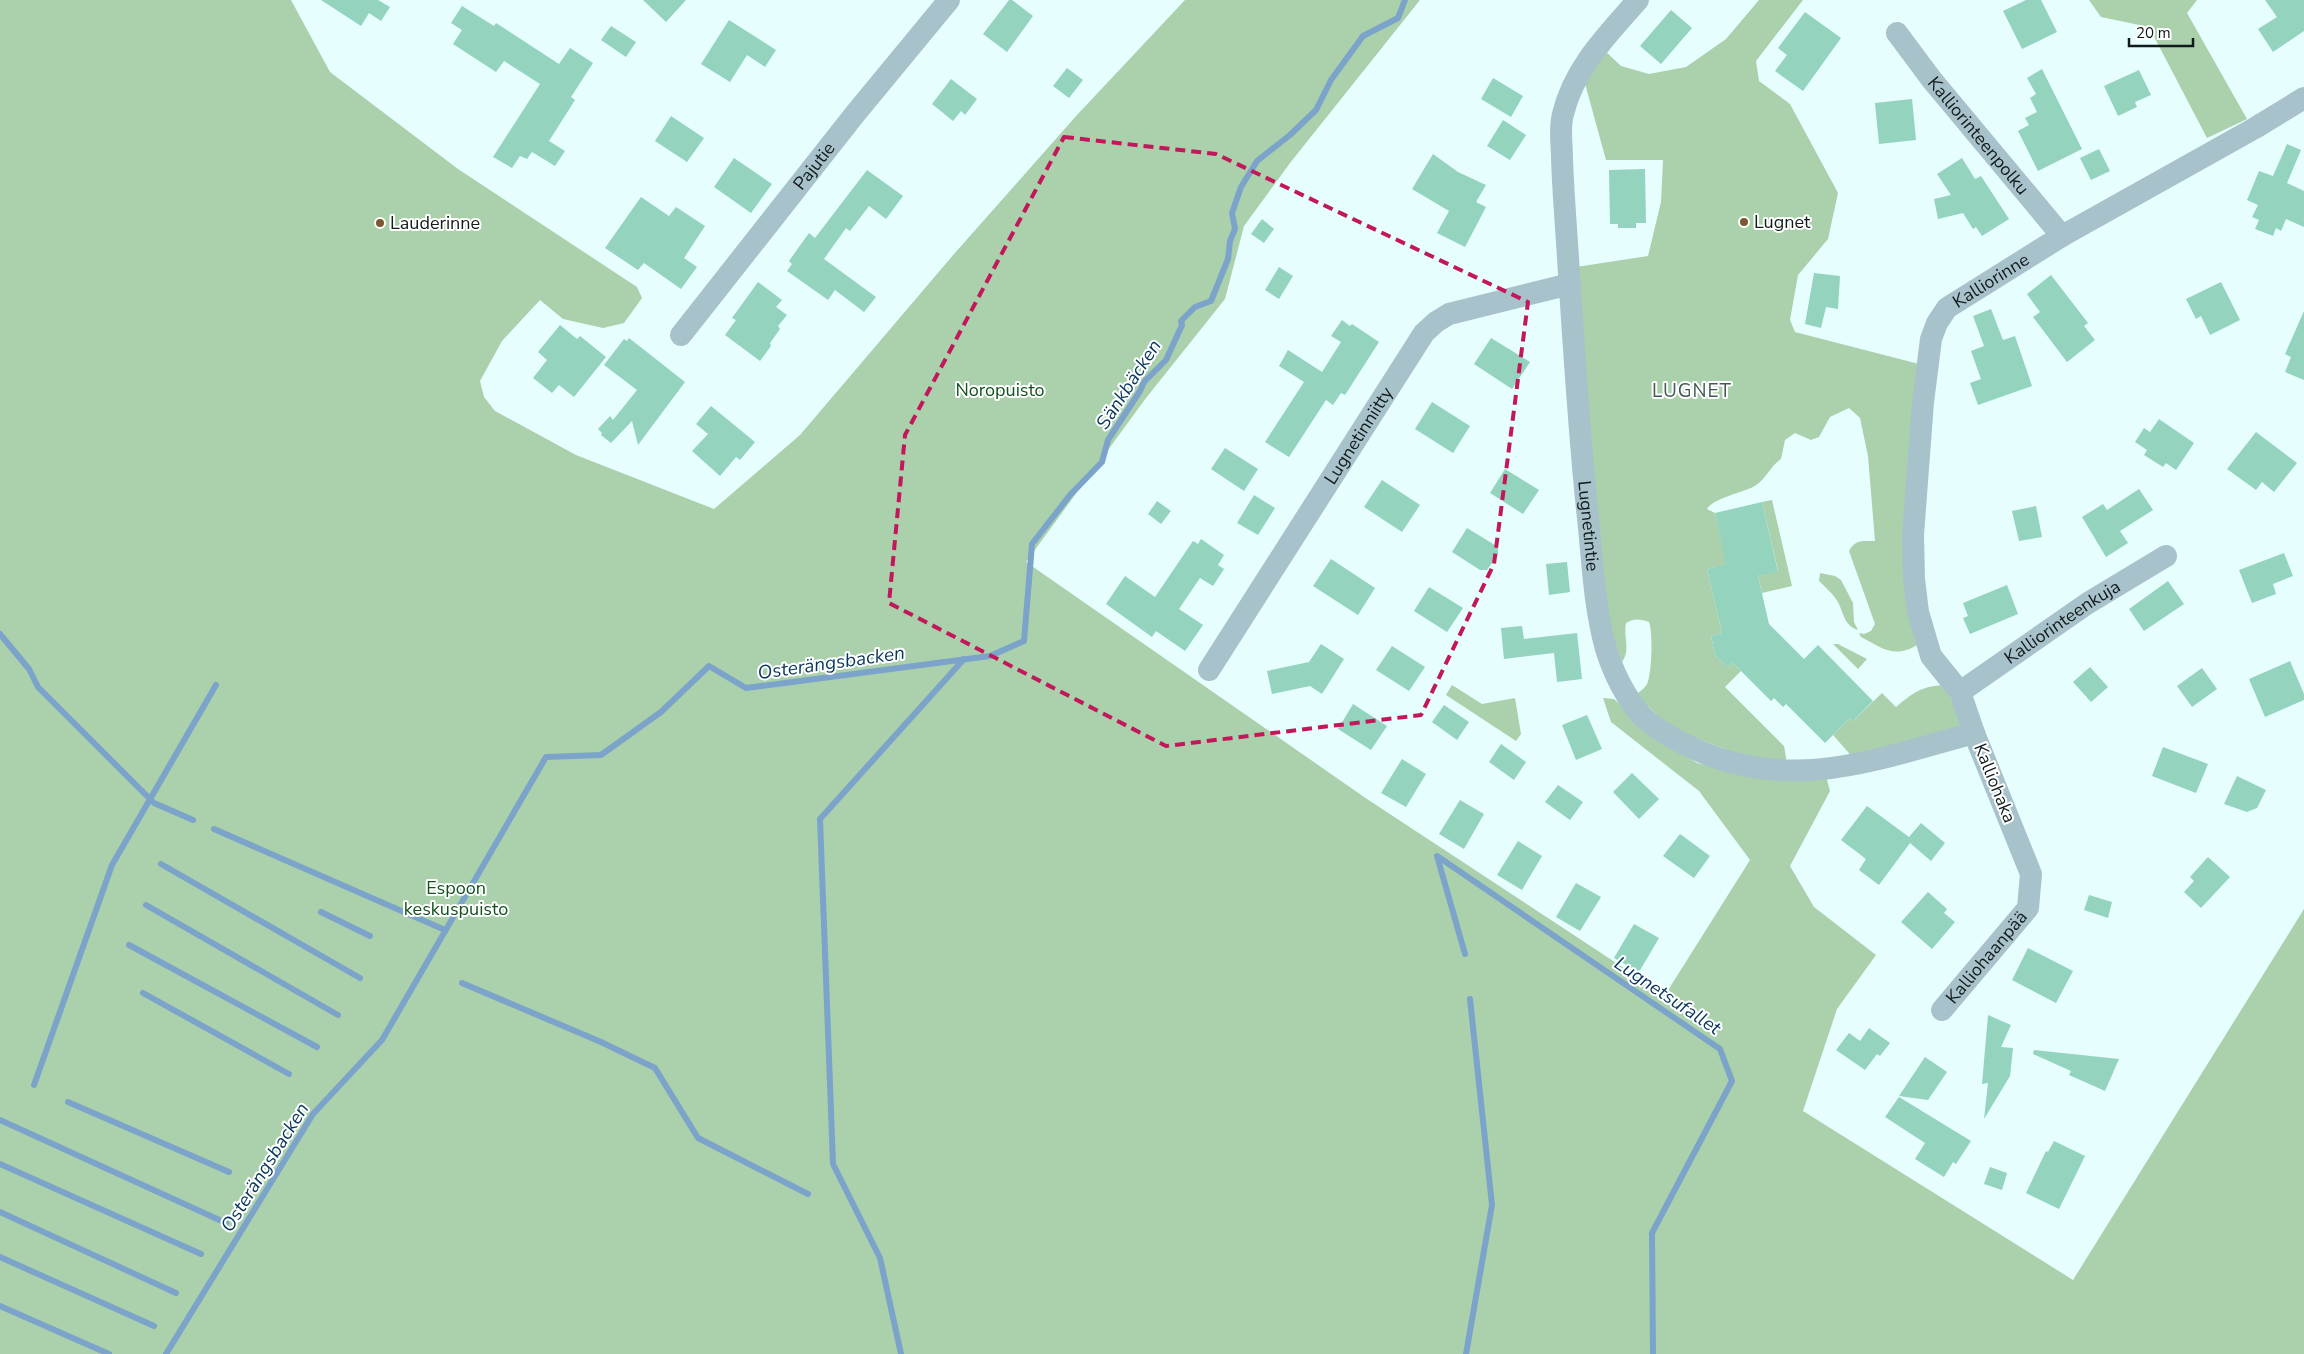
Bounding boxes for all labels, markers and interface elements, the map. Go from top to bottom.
scale bar [2129,15,2193,47]
text: 20 m [2136,23,2171,43]
street label: Kalliorinteenpolku [1922,71,2035,200]
street label: Pajutie [788,137,840,195]
place label: Lugnet [1754,210,1811,234]
place label: Lauderinne [390,211,480,235]
marker: Lugnet [1738,216,1750,228]
marker: Lauderinne [374,217,386,229]
street label: Kalliorinne [1948,247,2034,314]
water label: Sänkbäcken [1090,335,1168,434]
park label: Noropuisto [955,378,1045,402]
district label: LUGNET [1652,378,1732,404]
street label: Lugnetinniitty [1318,382,1399,489]
street label: Lugnetintie [1572,479,1605,572]
street label: Kalliorinteenkuja [2000,574,2125,670]
water label: Osterängsbacken [756,640,906,686]
street label: Kalliohaka [1968,740,2022,826]
park label: Espoon keskuspuisto [404,876,508,921]
street label: Kalliohaanpää [1940,906,2033,1009]
water label: Lugnetsufallet [1609,951,1727,1042]
water label: Osterängsbacken [215,1098,315,1237]

